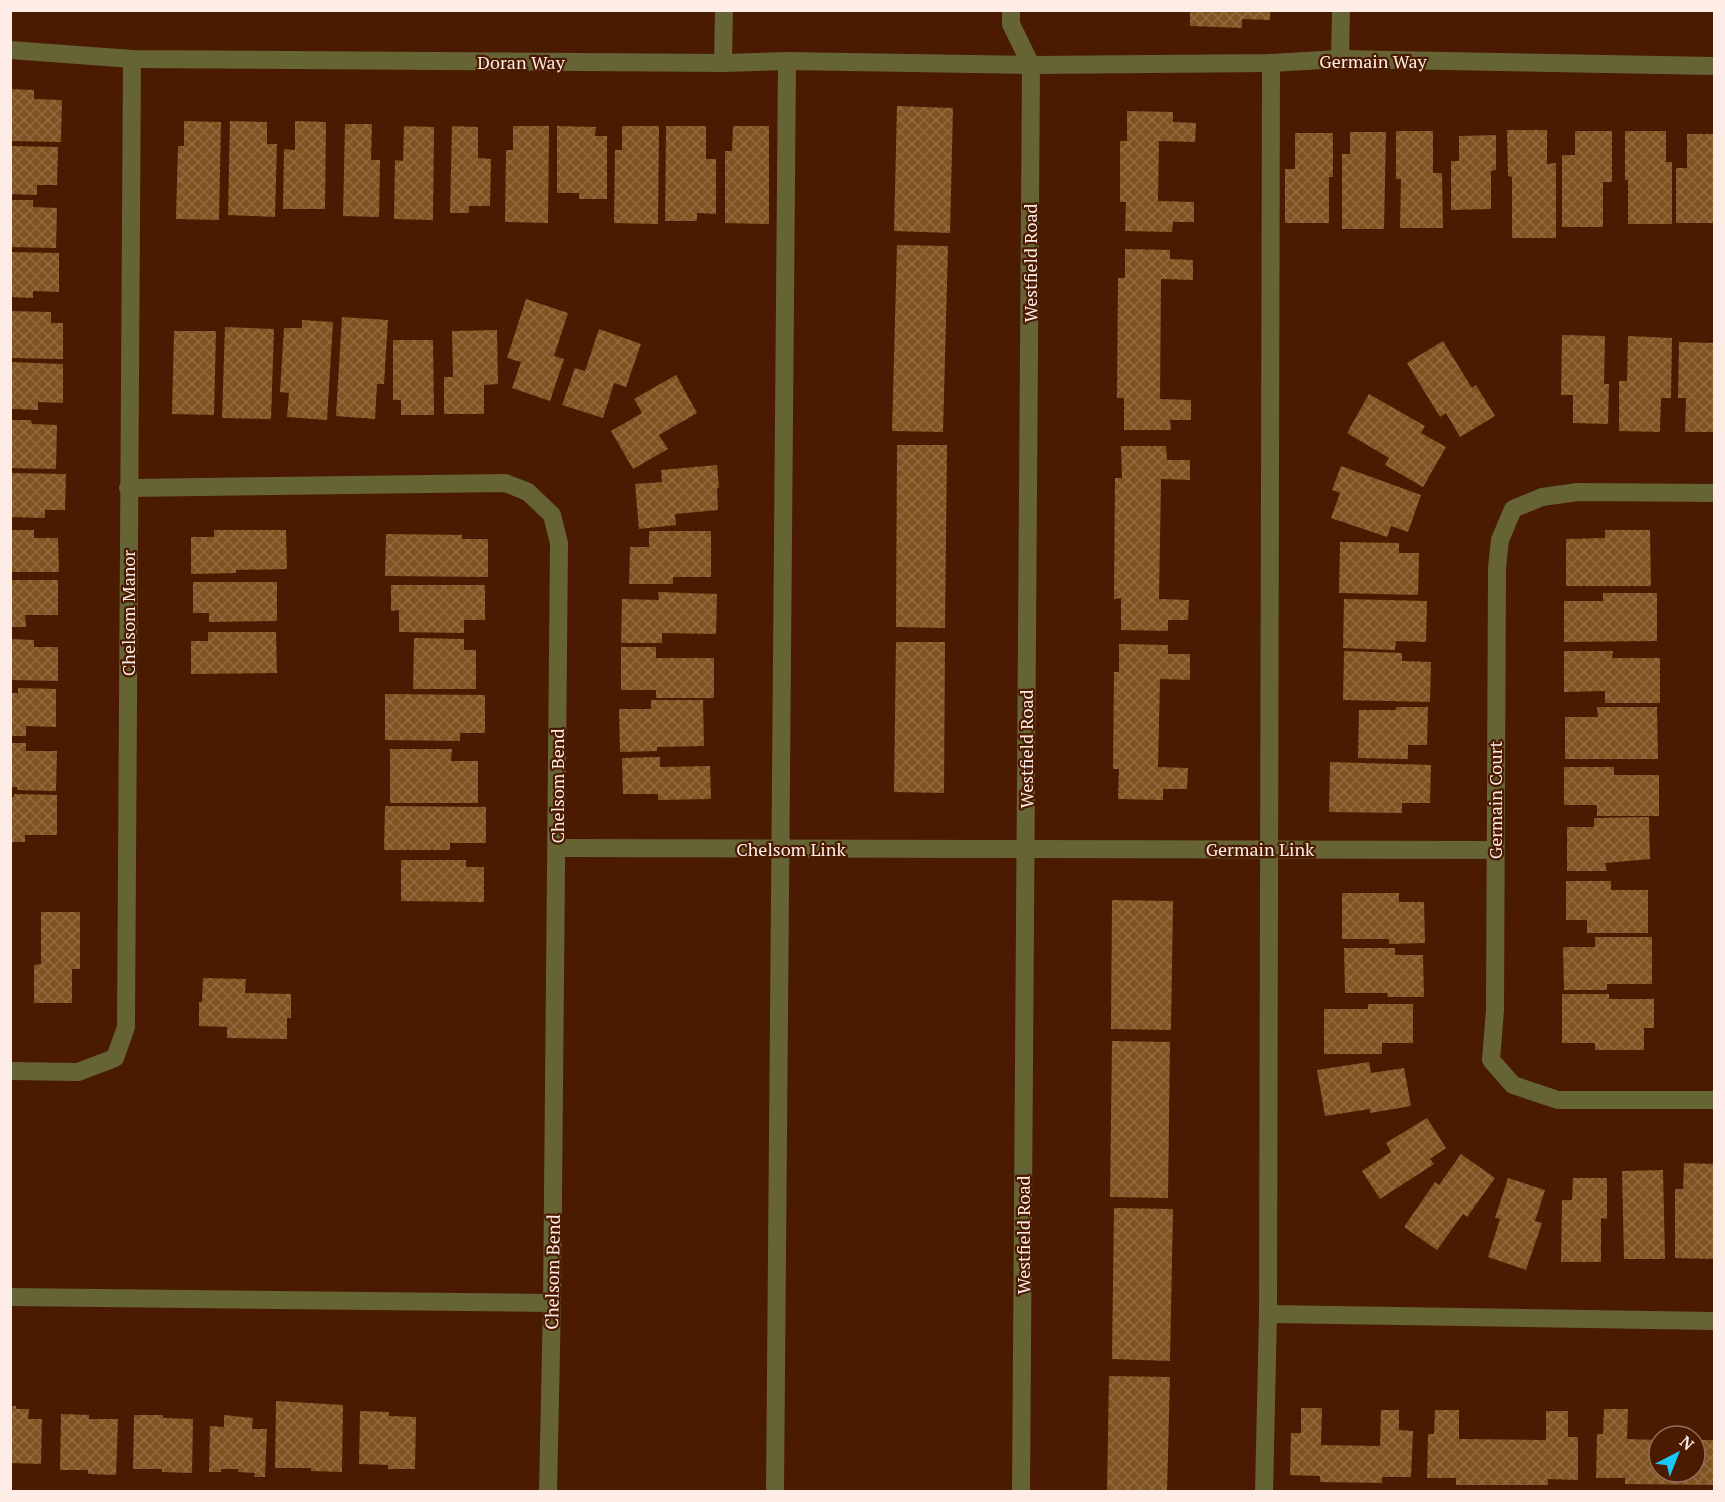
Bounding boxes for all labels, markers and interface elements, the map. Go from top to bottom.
street label: Germain Way [1319,49,1428,73]
street label: Doran Way [477,50,566,74]
street label: Westfield Road [1018,204,1042,322]
street label: Chelsom Manor [116,550,140,676]
street label: Westfield Road [1014,690,1038,808]
street label: Chelsom Bend [545,728,569,844]
street label: Germain Court [1483,740,1507,859]
street label: Chelsom Link [736,837,846,861]
street label: Germain Link [1206,837,1315,861]
street label: Westfield Road [1011,1176,1035,1294]
street label: Chelsom Bend [539,1214,565,1330]
north arrow [1647,1424,1707,1484]
text: N [1675,1431,1699,1455]

